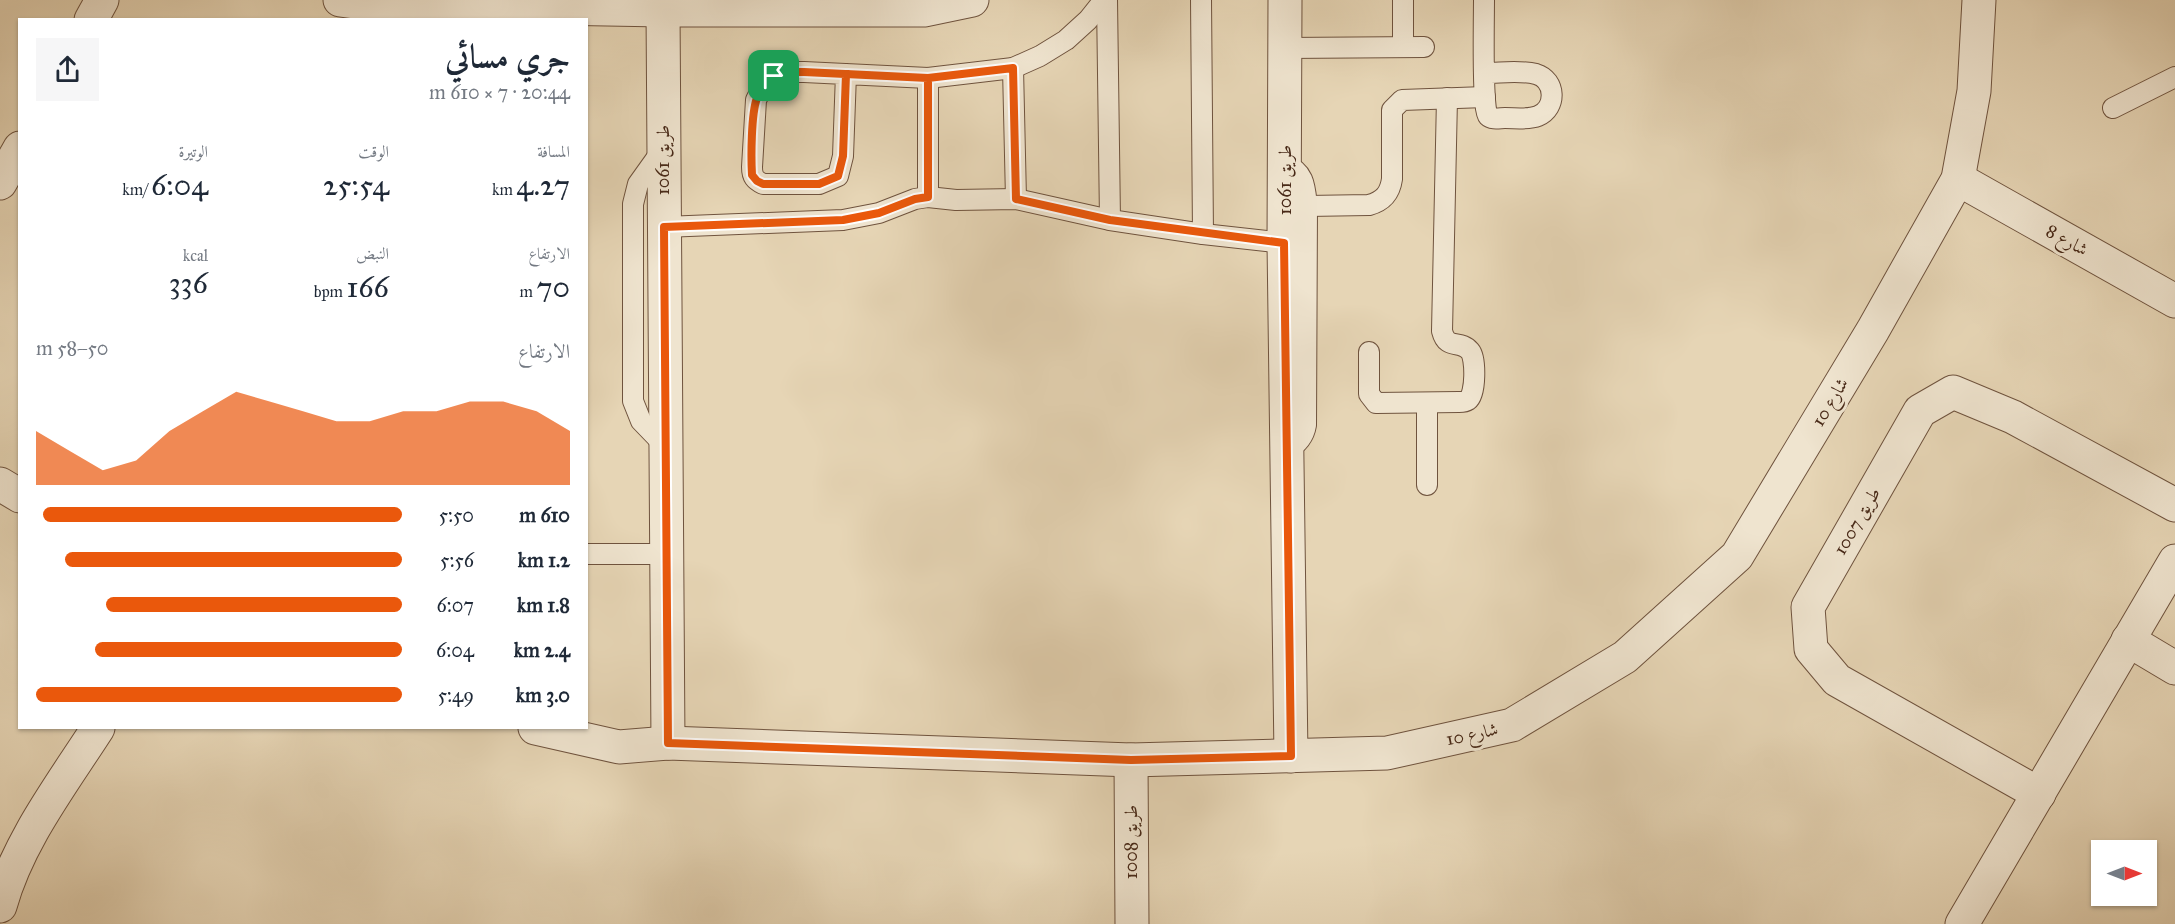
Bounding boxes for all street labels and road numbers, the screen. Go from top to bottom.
street label: طريق 1061 [652,125,675,195]
street label: طريق 1061 [1274,145,1297,215]
street label: شارع 8 [2040,220,2092,264]
street label: شارع 10 [1807,374,1856,432]
street label: طريق 1007 [1829,483,1886,559]
street label: شارع 10 [1444,718,1501,754]
street label: طريق 1008 [1120,805,1143,879]

